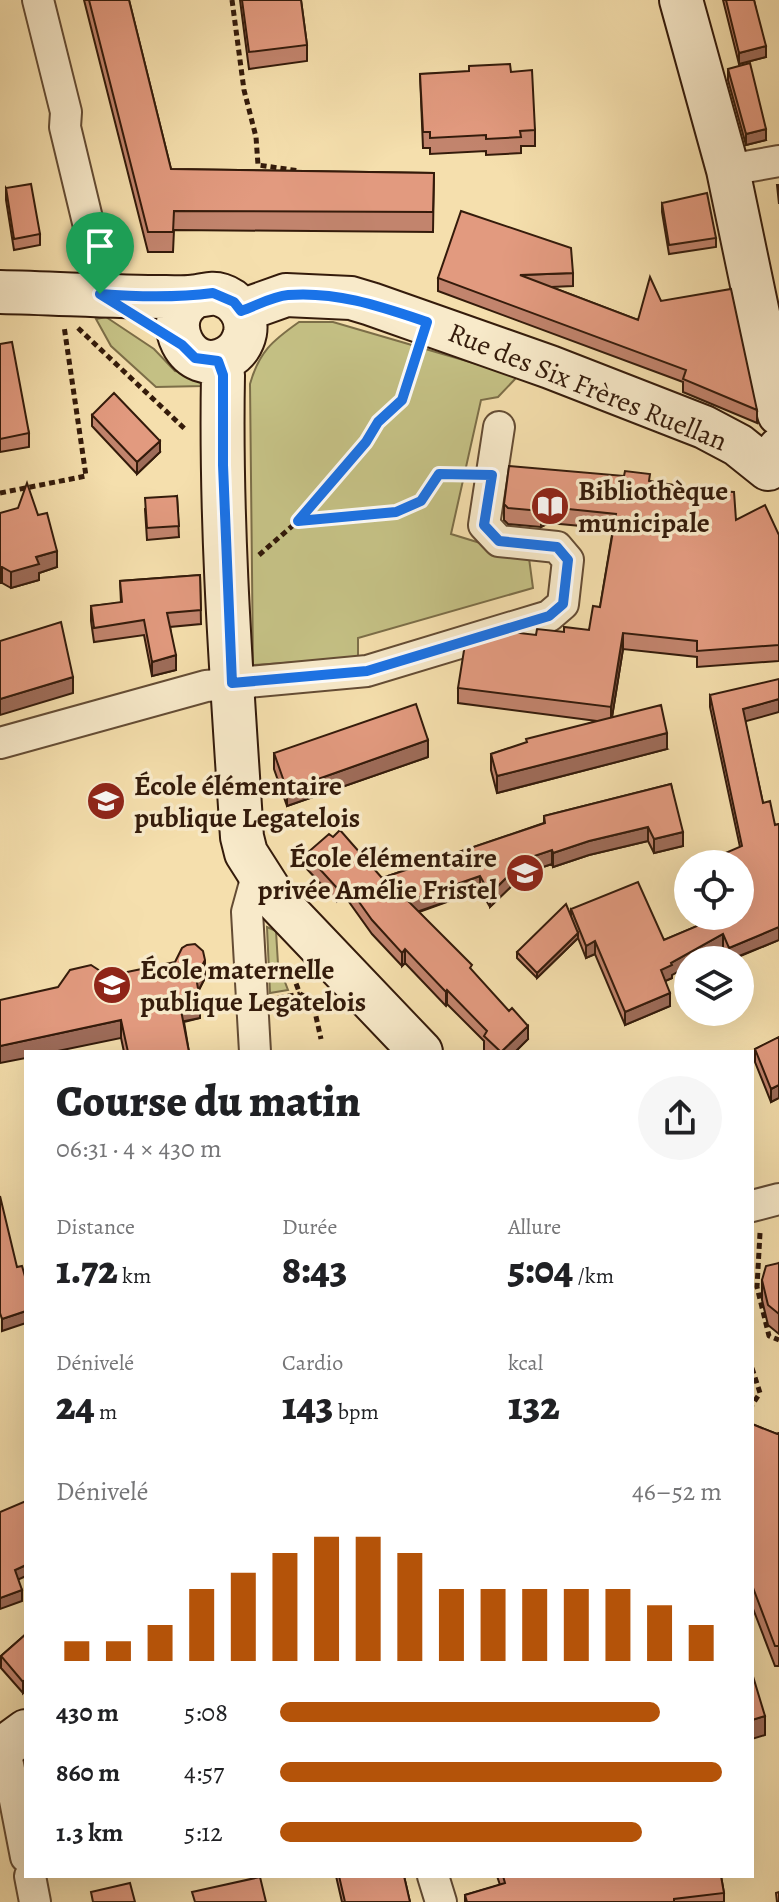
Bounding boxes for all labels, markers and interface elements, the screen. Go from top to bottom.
pin [66,212,134,294]
icon: arrive [78,224,122,268]
street label: Rue des Six Frères Ruellan [442,314,733,460]
place label: Bibliothèque municipale [578,472,728,542]
library icon: Bibliothèque municipale [529,485,571,527]
place label: École élémentaire publique Legatelois [134,767,360,837]
school or university icon: École élémentaire publique Legatelois [85,780,127,822]
place label: École élémentaire privée Amélie Fristel [257,839,498,909]
map controls [674,850,754,1026]
button: locate [674,850,754,930]
school or university icon: École élémentaire privée Amélie Fristel [504,852,546,894]
button: layers [674,946,754,1026]
place label: École maternelle publique Legatelois [140,951,366,1021]
school or university icon: École maternelle publique Legatelois [91,964,133,1006]
text: Course du matin [56,1071,360,1131]
button: share [638,1076,722,1160]
text: 06:31 · 4 × 430 m [56,1131,222,1166]
text: Distance [56,1212,135,1242]
text: Durée [282,1212,337,1242]
text: Allure [508,1212,561,1242]
text: 1.72 [56,1242,118,1297]
text: 8:43 [282,1242,347,1297]
text: 5:04 [508,1242,573,1297]
text: km [118,1261,151,1291]
text: /km [573,1261,614,1291]
text: Dénivelé [56,1348,134,1378]
text: Cardio [282,1348,343,1378]
text: kcal [508,1348,543,1378]
text: 24 [56,1378,95,1433]
text: 143 [282,1378,333,1433]
text: 132 [508,1378,560,1433]
text: m [95,1397,117,1427]
text: bpm [333,1397,379,1427]
text: Dénivelé [56,1474,148,1509]
text: 46–52 m [632,1474,722,1509]
text: 430 m [56,1695,119,1730]
text: 5:08 [184,1695,228,1730]
text: 860 m [56,1755,120,1790]
text: 4:57 [184,1755,224,1790]
text: 1.3 km [56,1815,123,1850]
text: 5:12 [184,1815,223,1850]

